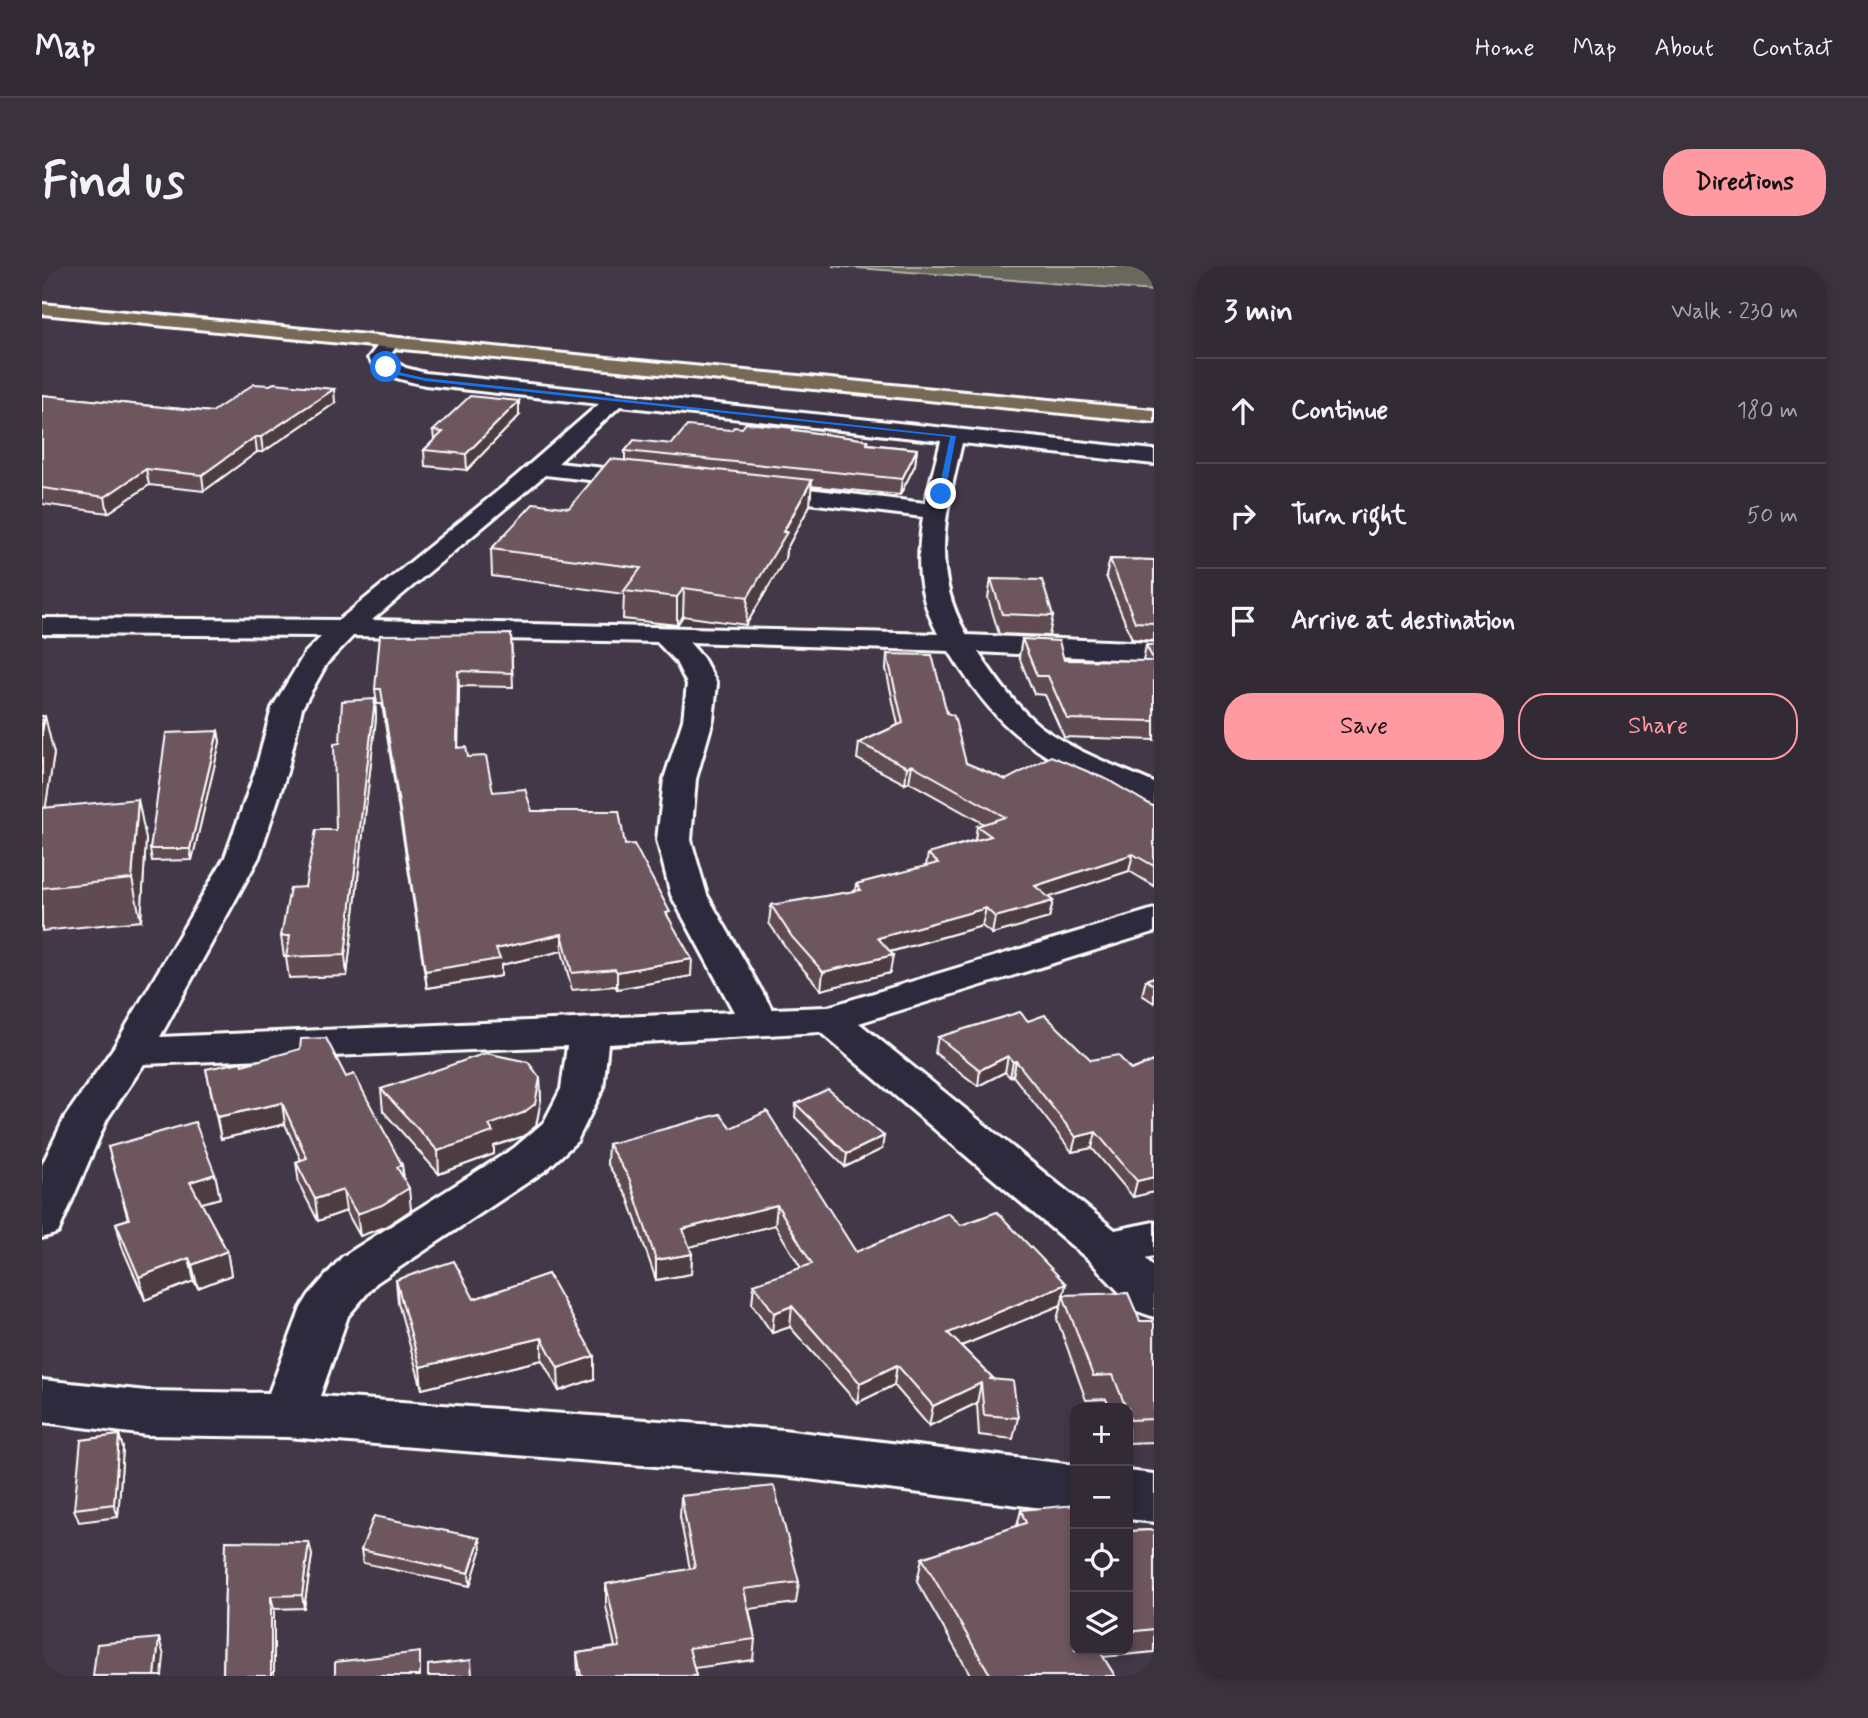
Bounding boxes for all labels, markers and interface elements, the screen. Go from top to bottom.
text: Map [35,26,95,70]
text: Home [1475,33,1535,64]
text: Map [1573,33,1617,64]
text: About [1655,33,1714,64]
text: Contact [1752,33,1833,64]
button: Directions [1663,149,1826,216]
text: Find us [42,150,185,215]
text: 3 min [1224,292,1293,331]
text: Walk · 230 m [1671,297,1798,327]
route start [370,351,401,382]
icon: ahead [1224,392,1262,430]
text: Continue [1291,394,1388,428]
text: 180 m [1737,396,1798,426]
route end [925,478,956,509]
icon: right [1224,497,1262,535]
text: Turn right [1291,499,1407,533]
text: 50 m [1747,501,1798,531]
icon: arrive [1224,602,1262,640]
text: Arrive at destination [1291,604,1515,638]
button: Save [1224,693,1504,760]
button: Share [1518,693,1798,760]
map controls [1070,1403,1133,1655]
button: + [1070,1403,1133,1466]
button: − [1070,1466,1133,1529]
button: locate [1070,1529,1133,1592]
button: layers [1070,1592,1133,1655]

